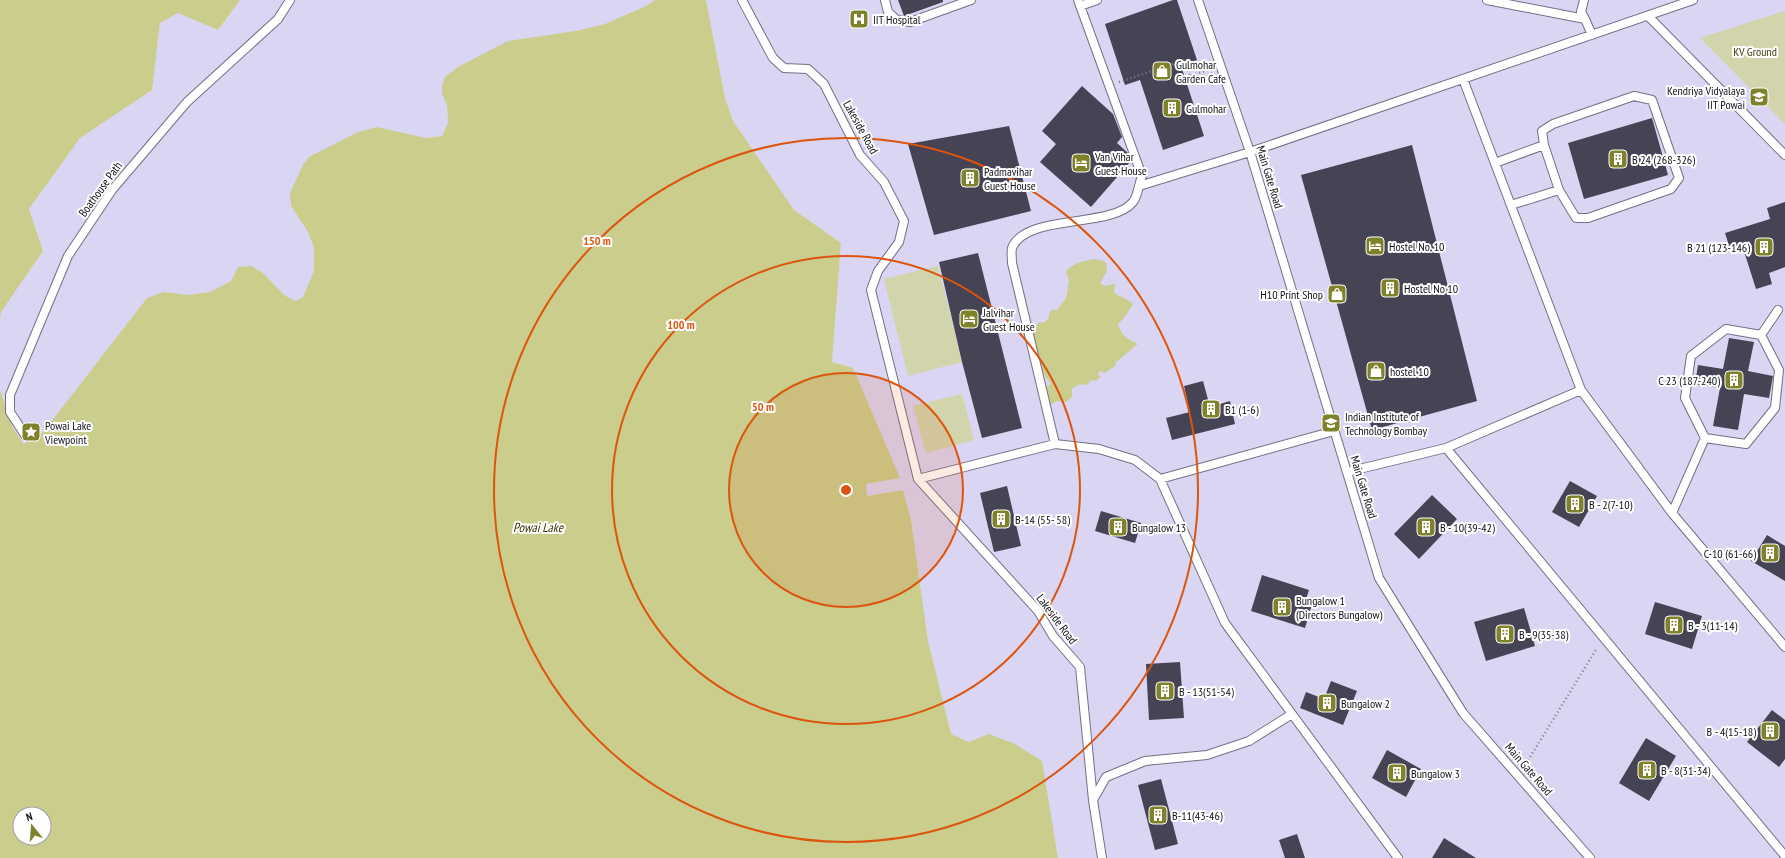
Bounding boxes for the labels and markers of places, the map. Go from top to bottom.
hospital icon: IIT Hospital [848,8,870,30]
place label: IIT Hospital [873,12,921,27]
place label: Gulmohar Garden Cafe [1176,57,1226,86]
shop icon: Gulmohar Garden Cafe [1151,60,1173,82]
place label: Kendriya Vidyalaya IIT Powai [1667,83,1745,112]
school or university icon: Kendriya Vidyalaya IIT Powai [1748,86,1770,108]
building icon: Gulmohar [1161,97,1183,119]
place label: Gulmohar [1186,101,1227,116]
building icon: B 24 (268-326) [1607,148,1629,170]
place label: Van Vihar Guest House [1094,149,1147,178]
hotel icon: Van Vihar Guest House [1070,152,1092,174]
place label: B 24 (268-326) [1632,152,1695,167]
place label: Padmavihar Guest House [984,164,1036,193]
building icon: Padmavihar Guest House [959,167,981,189]
hotel icon: Hostel No. 10 [1364,235,1386,257]
building icon: B 21 (123-146) [1753,236,1775,258]
place label: Hostel No. 10 [1389,239,1444,254]
place label: B 21 (123-146) [1687,240,1750,255]
building icon: Hostel No 10 [1379,277,1401,299]
place label: Hostel No 10 [1404,281,1458,296]
shop icon: H10 Print Shop [1326,283,1348,305]
place label: H10 Print Shop [1260,287,1323,302]
place label: Jalvihar Guest House [982,305,1035,334]
hotel icon: Jalvihar Guest House [958,308,980,330]
shop icon: hostel 10 [1365,360,1387,382]
place label: hostel 10 [1390,364,1429,379]
building icon: C 23 (187-240) [1723,369,1745,391]
place label: C 23 (187-240) [1658,373,1720,388]
building icon: B1 (1-6) [1200,398,1222,420]
place label: B1 (1-6) [1225,402,1259,417]
place label: Indian Institute of Technology Bombay [1345,409,1428,438]
school or university icon: Indian Institute of Technology Bombay [1320,412,1342,434]
place label: Powai Lake Viewpoint [44,418,91,447]
place icon: Powai Lake Viewpoint [20,421,42,443]
centre of rings [839,483,853,497]
building icon: B - 2(7-10) [1564,493,1586,515]
place label: B - 2(7-10) [1589,497,1633,512]
building icon: B-14 (55- 58) [990,508,1012,530]
place label: B-14 (55- 58) [1015,512,1070,527]
building icon: Bungalow 13 [1107,516,1129,538]
building icon: B - 10(39-42) [1415,516,1437,538]
place label: Bungalow 13 [1132,520,1186,535]
place label: B - 10(39-42) [1440,520,1495,535]
building icon: C-10 (61-66) [1759,542,1781,564]
place label: C-10 (61-66) [1704,546,1756,561]
place label: Bungalow 1 (Directors Bungalow) [1296,593,1382,622]
building icon: Bungalow 1 (Directors Bungalow) [1271,596,1293,618]
building icon: B - 3(11-14) [1663,614,1685,636]
place label: B - 3(11-14) [1688,618,1738,633]
building icon: B - 9(35-38) [1494,623,1516,645]
place label: B - 9(35-38) [1519,627,1569,642]
building icon: B - 13(51-54) [1154,680,1176,702]
place label: B - 13(51-54) [1179,684,1234,699]
building icon: Bungalow 2 [1316,692,1338,714]
place label: Bungalow 2 [1341,696,1390,711]
building icon: B - 4(15-18) [1759,720,1781,742]
place label: B - 4(15-18) [1707,724,1756,739]
building icon: B - 8(31-34) [1636,759,1658,781]
building icon: Bungalow 3 [1386,762,1408,784]
place label: B - 8(31-34) [1661,763,1711,778]
place label: Bungalow 3 [1411,766,1460,781]
building icon: B-11(43-46) [1147,804,1169,826]
place label: B-11(43-46) [1172,808,1223,823]

